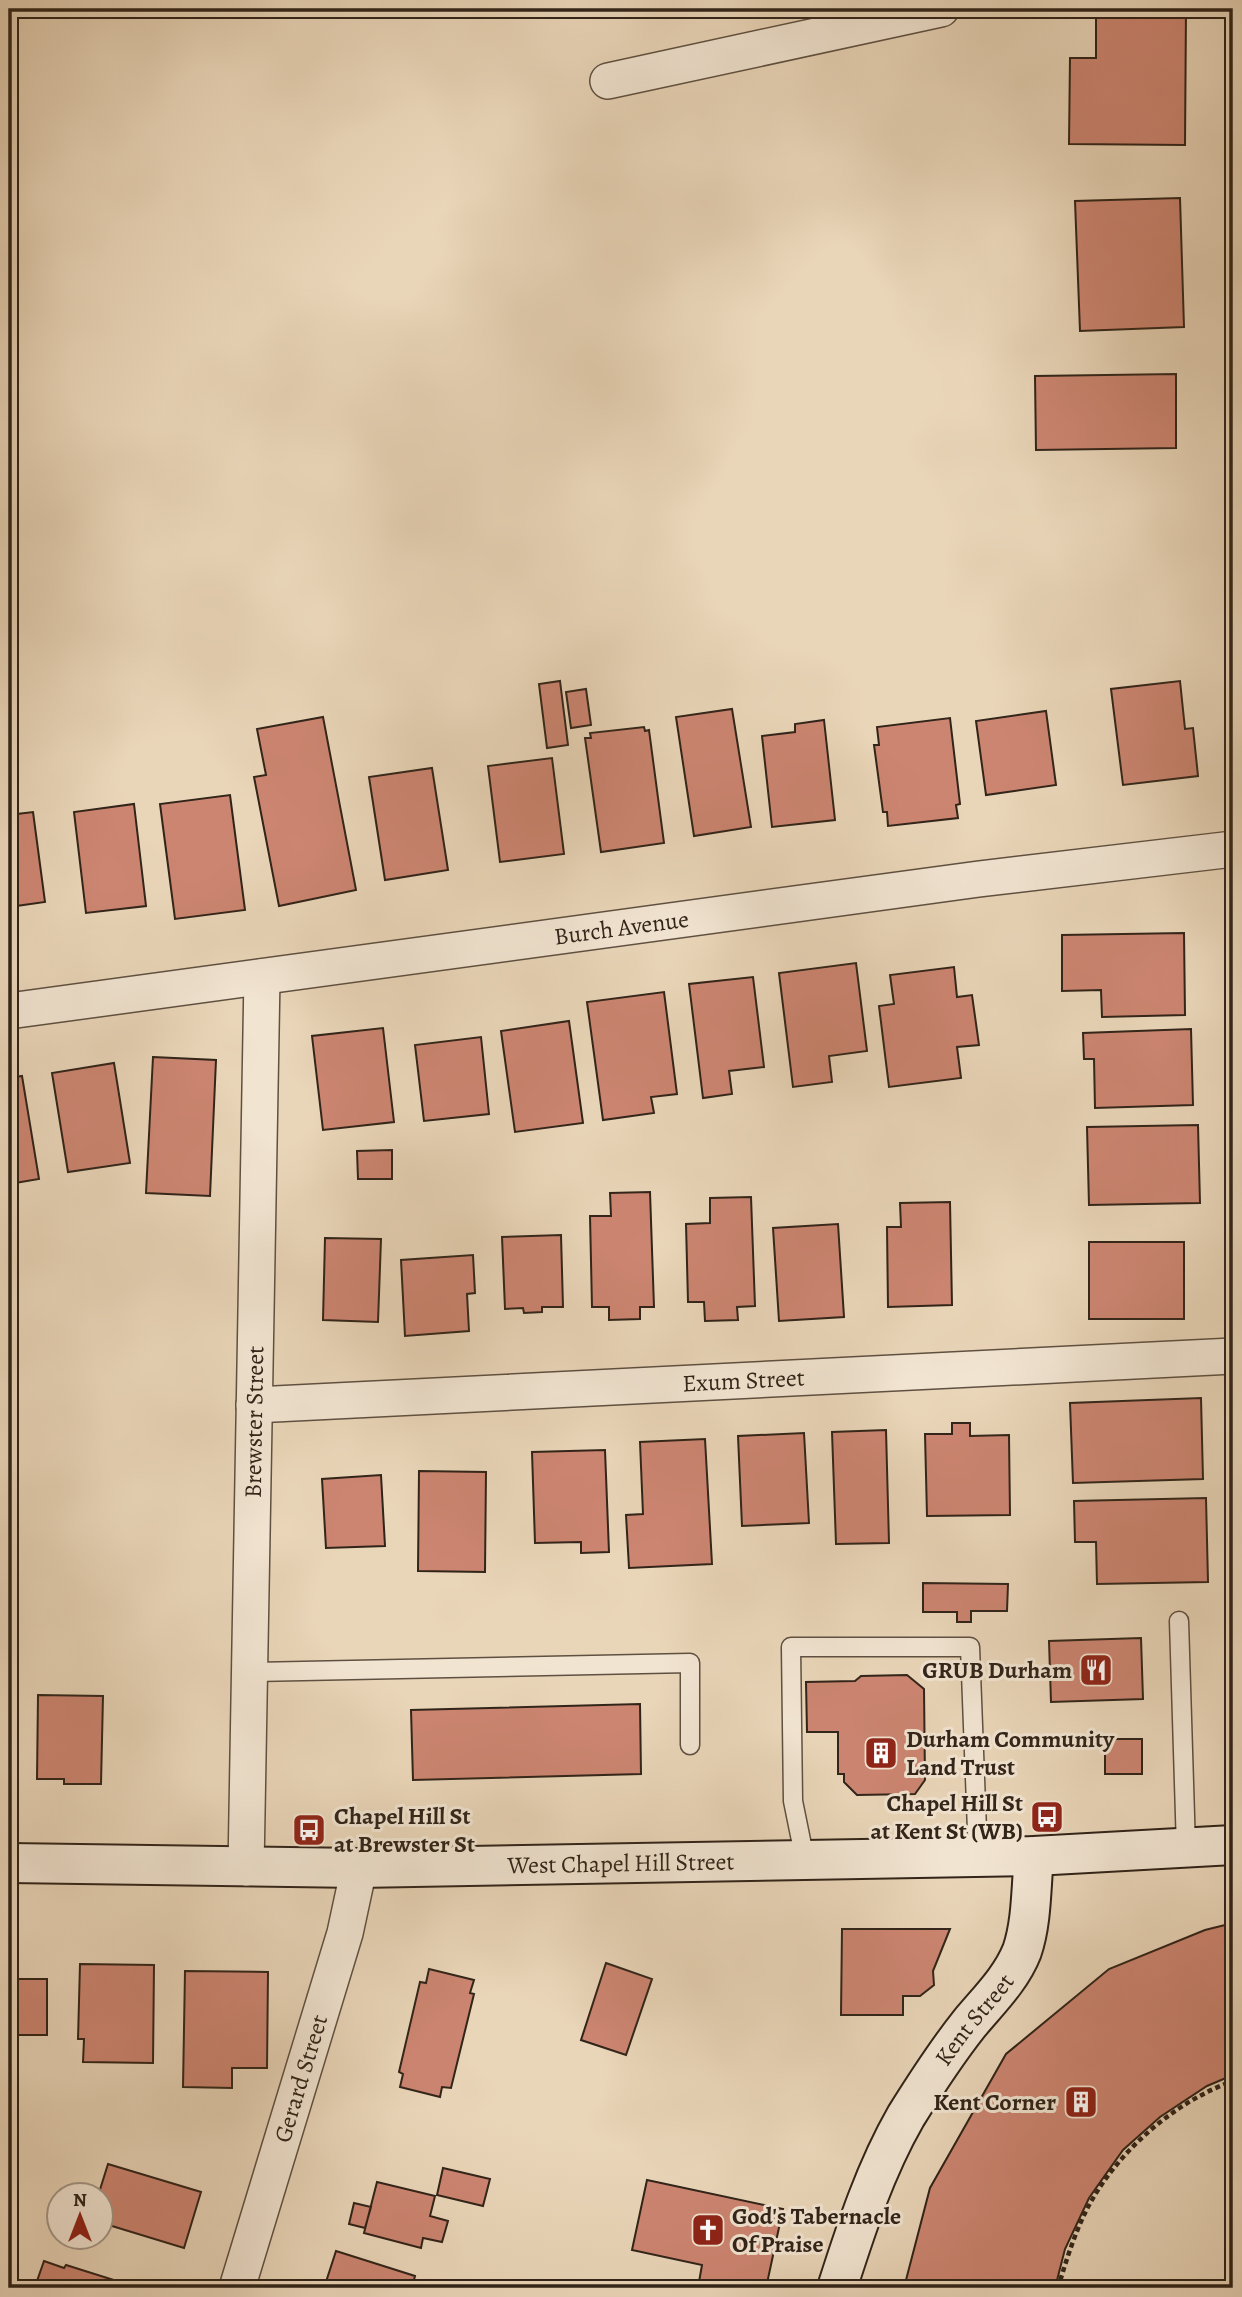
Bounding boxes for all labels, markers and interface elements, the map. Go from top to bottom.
street label: Burch Avenue [552,903,691,953]
street label: Brewster Street [237,1346,271,1498]
street label: Exum Street [681,1361,805,1400]
restaurant icon: GRUB Durham [1077,1651,1115,1689]
place label: GRUB Durham [922,1654,1072,1686]
place label: Durham Community Land Trust [906,1723,1115,1783]
building icon: Durham Community Land Trust [862,1734,900,1772]
place label: Chapel Hill St at Kent St (WB) [870,1787,1023,1847]
bus stop icon: Chapel Hill St at Kent St (WB) [1028,1798,1066,1836]
place label: Chapel Hill St at Brewster St [334,1800,475,1860]
bus stop icon: Chapel Hill St at Brewster St [290,1811,328,1849]
street label: West Chapel Hill Street [506,1845,735,1881]
street label: Kent Street [927,1967,1021,2072]
street label: Gerard Street [266,2011,335,2146]
building icon: Kent Corner [1062,2083,1100,2121]
place label: Kent Corner [933,2086,1056,2118]
north arrow [46,2182,116,2252]
text: N [73,2187,87,2213]
place label: God's Tabernacle Of Praise [732,2200,901,2260]
church icon: God's Tabernacle Of Praise [689,2211,727,2249]

